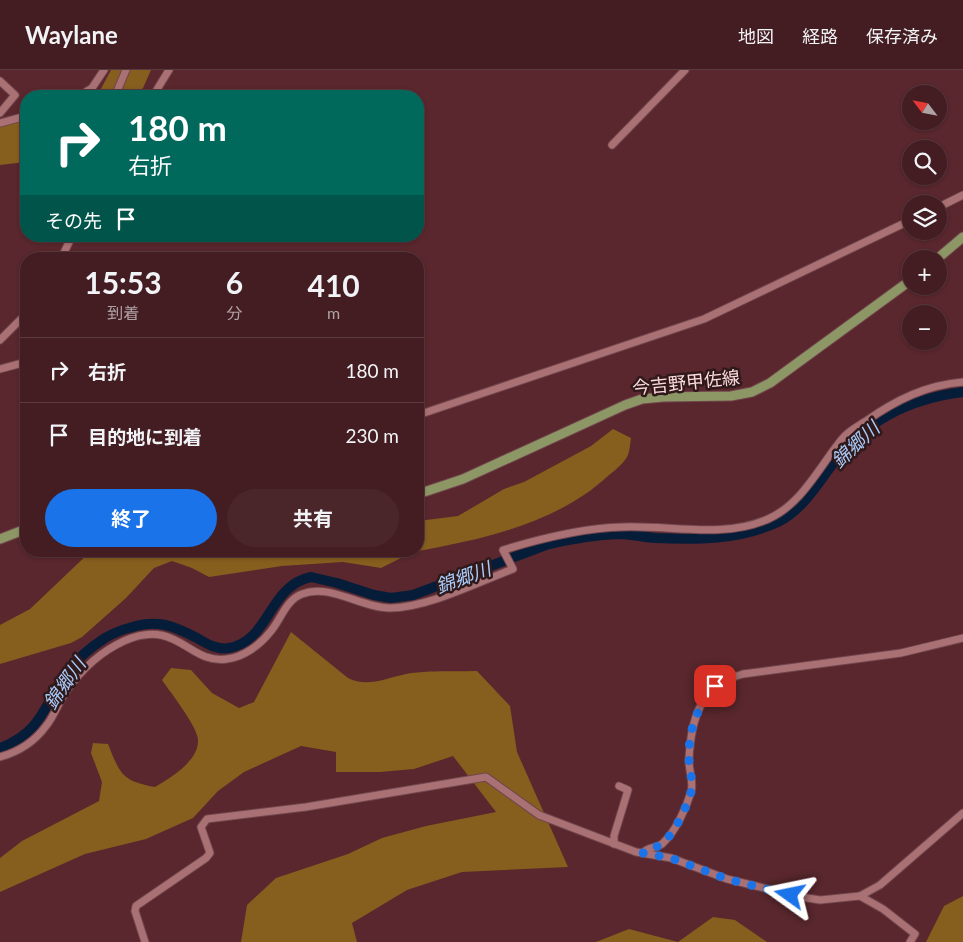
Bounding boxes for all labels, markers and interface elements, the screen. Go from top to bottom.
text: Waylane [25,20,118,49]
text: 地図 [738,25,774,47]
text: 経路 [802,25,838,47]
text: 保存済み [866,25,938,47]
north arrow [902,85,948,130]
map controls [902,85,947,350]
text: 180 m [128,106,227,148]
icon: right [45,110,110,175]
button: search [902,140,947,185]
text: 右折 [128,152,172,179]
button: layers [902,195,947,240]
icon: arrive [112,205,140,233]
text: その先 [45,209,102,232]
button: + [902,250,947,295]
text: 15:53 [84,264,162,300]
text: 6 [226,264,243,300]
text: 410 [308,267,360,303]
text: 到着 [107,303,139,322]
text: 分 [227,303,243,322]
text: m [327,303,340,322]
button: − [902,305,947,350]
icon: right [45,356,73,384]
text: 180 m [345,359,399,382]
text: 右折 [88,360,126,383]
street label: 今吉野甲佐線 [631,365,741,399]
water label: 錦郷川 [826,415,885,472]
icon: arrive [45,421,73,449]
text: 230 m [345,424,399,447]
text: 目的地に到着 [88,425,202,448]
button: 終了 [45,489,217,547]
button: 共有 [227,489,399,547]
water label: 錦郷川 [432,556,496,598]
water label: 錦郷川 [38,651,91,713]
pin [694,665,736,707]
icon: arrive [701,672,729,700]
position arrow [763,868,815,920]

